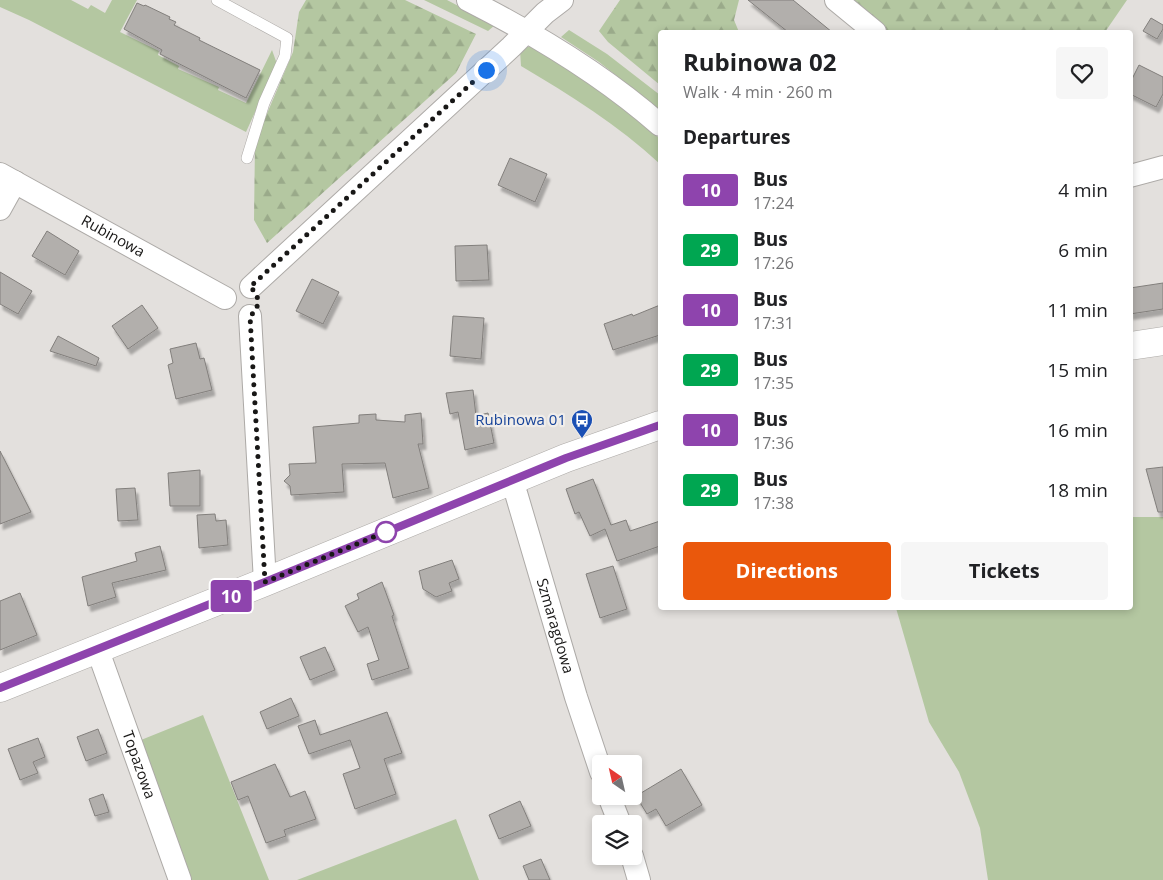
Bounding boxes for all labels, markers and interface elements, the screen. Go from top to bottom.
text: Rubinowa 02 [683,45,836,78]
button: heart [1056,47,1108,99]
your location [474,58,499,83]
text: Walk · 4 min · 260 m [683,81,833,103]
text: Departures [683,124,790,150]
text: Bus [753,166,788,192]
text: 4 min [1058,177,1108,203]
text: 10 [700,178,721,202]
text: 17:24 [753,192,794,214]
street label: Rubinowa [78,210,149,261]
text: Bus [753,226,788,252]
text: 6 min [1058,237,1108,263]
text: 29 [700,238,721,262]
text: 17:26 [753,252,794,274]
text: Bus [753,286,788,312]
text: 11 min [1047,297,1108,323]
text: 10 [700,298,721,322]
text: 17:31 [753,312,794,334]
text: Bus [753,346,788,372]
text: 15 min [1047,357,1108,383]
text: 29 [700,358,721,382]
text: 17:35 [753,372,794,394]
text: Bus [753,406,788,432]
bus stop icon: Rubinowa 01 [570,408,594,439]
place label: Rubinowa 01 [475,409,566,429]
text: 16 min [1047,417,1108,443]
text: 10 [700,418,721,442]
text: 17:36 [753,432,794,454]
text: Bus [753,466,788,492]
text: 18 min [1047,477,1108,503]
text: 29 [700,478,721,502]
text: 17:38 [753,492,794,514]
unlabelled marker [375,521,397,543]
button: Directions [683,542,891,600]
button: Tickets [901,542,1108,600]
street label: Szmaragdowa [533,576,580,676]
line badge: 10 [208,580,254,612]
text: 10 [221,584,241,608]
street label: Topazowa [118,728,161,801]
north arrow [592,755,642,805]
map controls [592,755,642,865]
button: layers [592,815,642,865]

